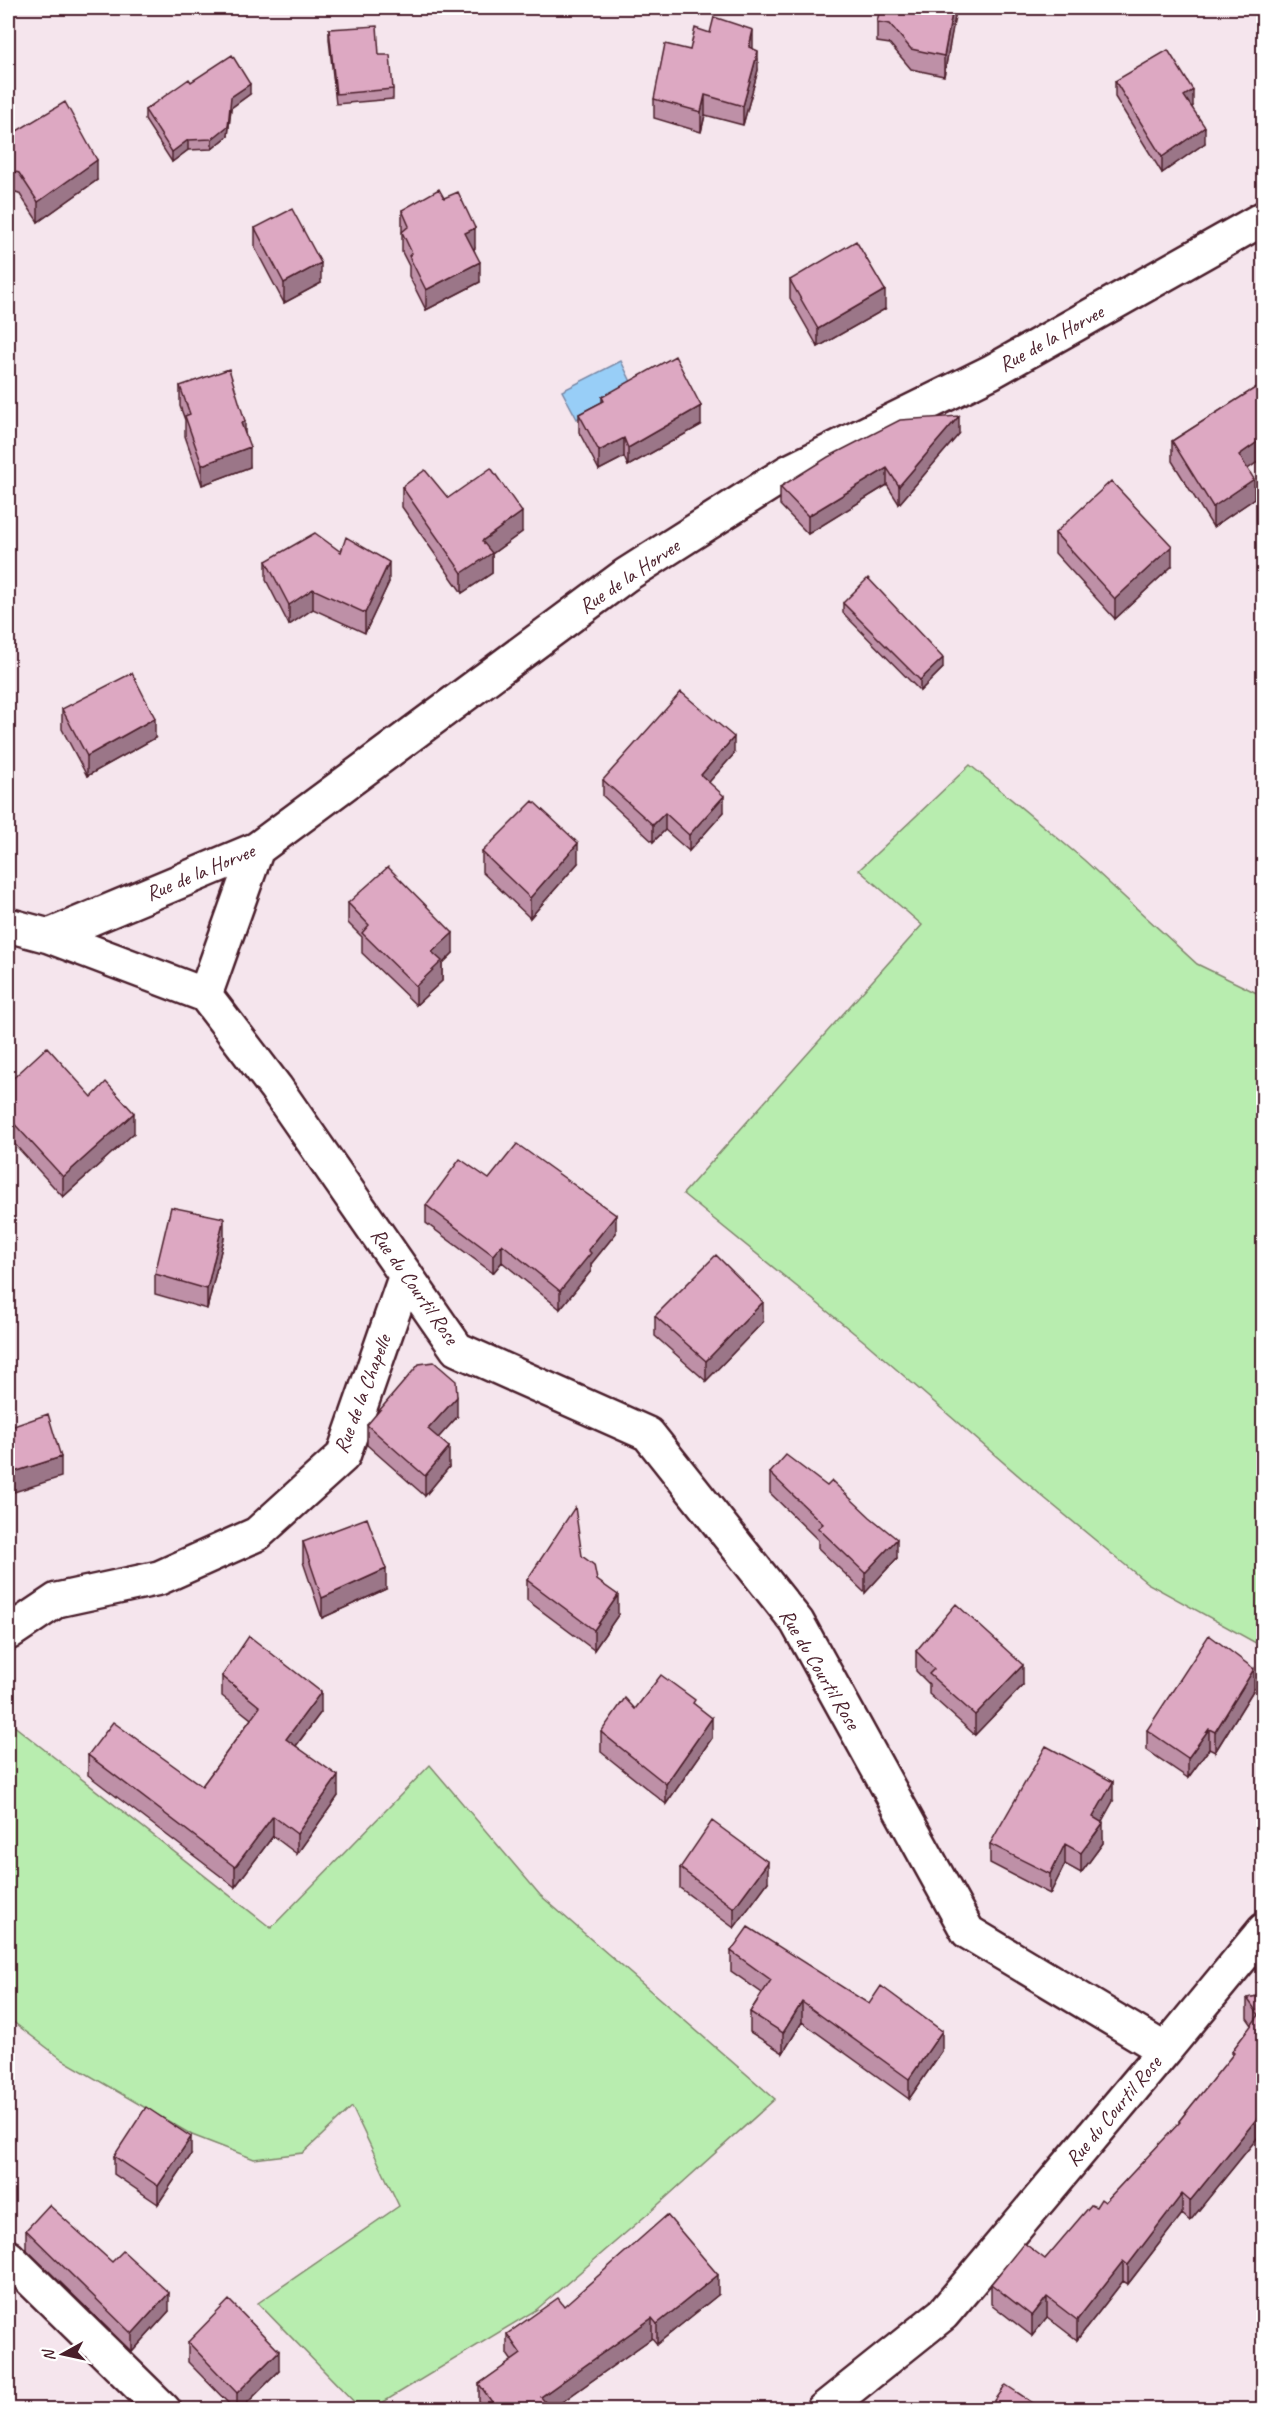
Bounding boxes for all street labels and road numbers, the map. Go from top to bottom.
street label: Rue de la Horvee [994,298,1110,377]
street label: Rue de la Horvee [574,532,686,619]
street label: Rue de la Horvee [142,837,260,907]
street label: Rue du Courtil Rose [365,1223,465,1350]
street label: Rue de la Chapelle [327,1329,397,1457]
street label: Rue du Courtil Rose [774,1604,867,1735]
street label: Rue du Courtil Rose [1059,2050,1167,2171]

